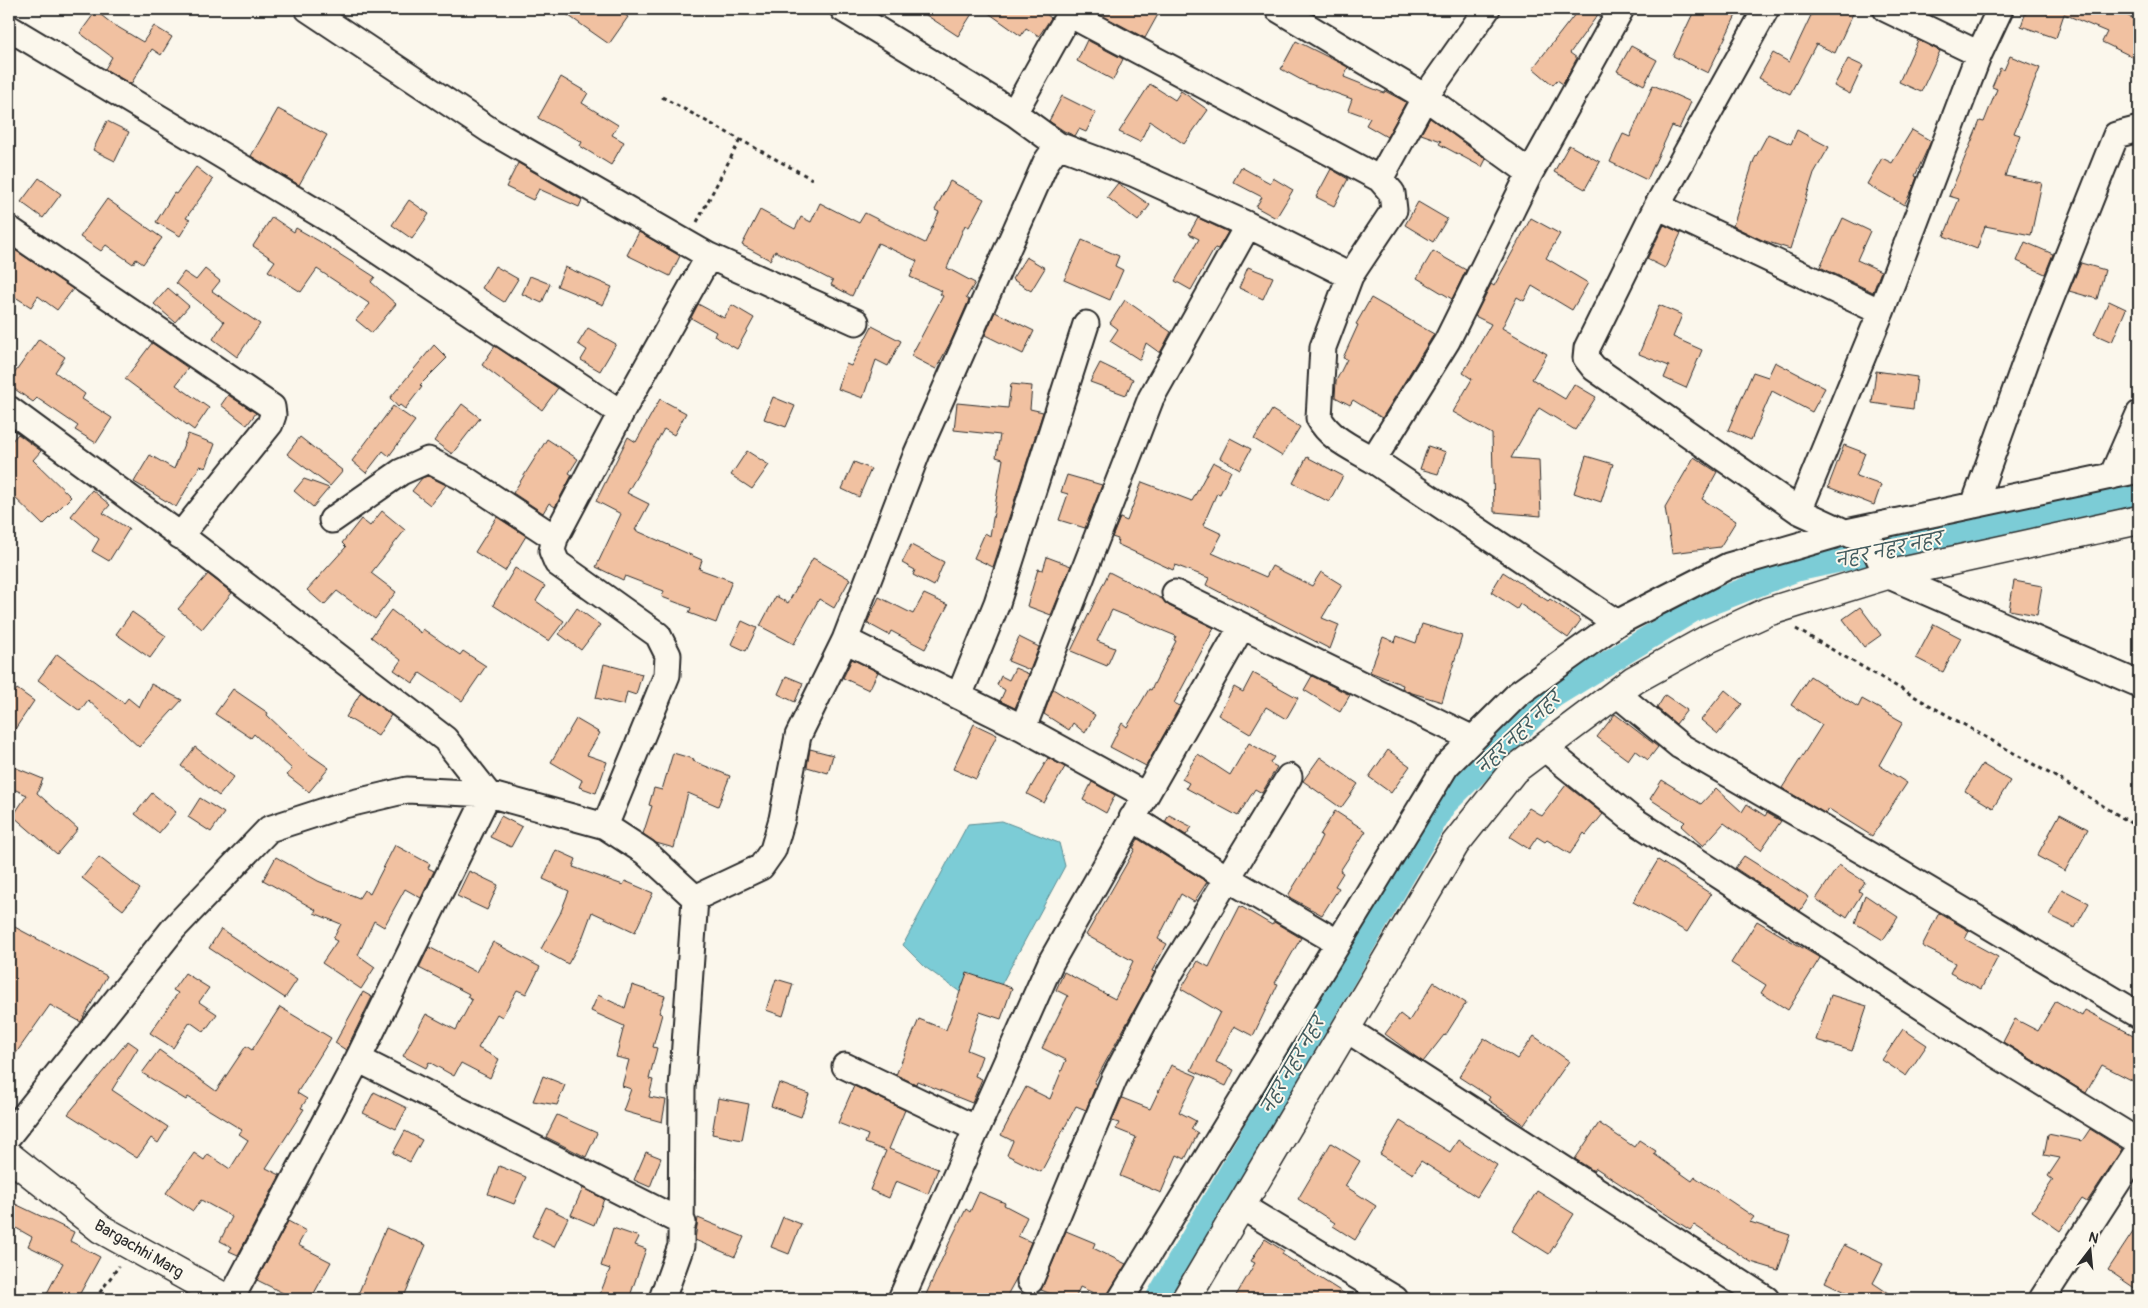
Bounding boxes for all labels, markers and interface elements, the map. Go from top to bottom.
water label: नहर नहर नहर [1834,527,1949,573]
water label: नहर नहर नहर [1472,684,1569,779]
water label: नहर नहर नहर [1256,1009,1332,1118]
street label: Bargachhi Marg [91,1215,187,1283]
north arrow [2066,1226,2116,1276]
text: N [2087,1229,2100,1247]

